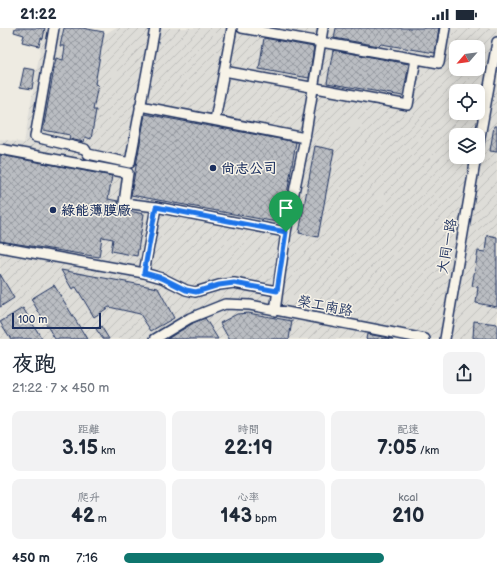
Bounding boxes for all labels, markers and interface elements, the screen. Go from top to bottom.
text: 21:22 [20,5,57,24]
north arrow [449,40,485,76]
map controls [449,40,485,164]
button: locate [449,84,485,120]
button: layers [449,128,485,164]
place label: 尚志公司 [221,160,277,177]
marker: 尚志公司 [208,163,218,173]
pin [269,191,303,232]
icon: arrive [275,197,297,219]
place label: 綠能薄膜廠 [61,202,131,219]
marker: 綠能薄膜廠 [48,205,58,215]
street label: 大同一路 [434,217,460,275]
street label: 榮工南路 [296,292,354,320]
scale bar [12,311,101,330]
text: 100 m [18,313,47,326]
text: 夜跑 [12,351,56,378]
button: share [443,352,485,394]
text: 21:22 · 7 × 450 m [12,380,109,396]
text: 距離 [78,423,100,436]
text: 時間 [237,423,259,436]
text: 配速 [397,423,419,436]
text: 3.15 [62,436,98,460]
text: 22:19 [224,436,273,460]
text: 7:05 [377,436,417,460]
text: km [98,444,116,457]
text: /km [417,444,439,457]
text: 爬升 [78,491,100,504]
text: 心率 [237,491,259,504]
text: kcal [398,491,418,504]
text: 42 [71,504,95,528]
text: 143 [220,504,252,528]
text: 210 [392,504,424,528]
text: m [95,512,107,525]
text: bpm [252,512,277,525]
text: 450 m [12,550,50,566]
text: 7:16 [76,550,98,566]

